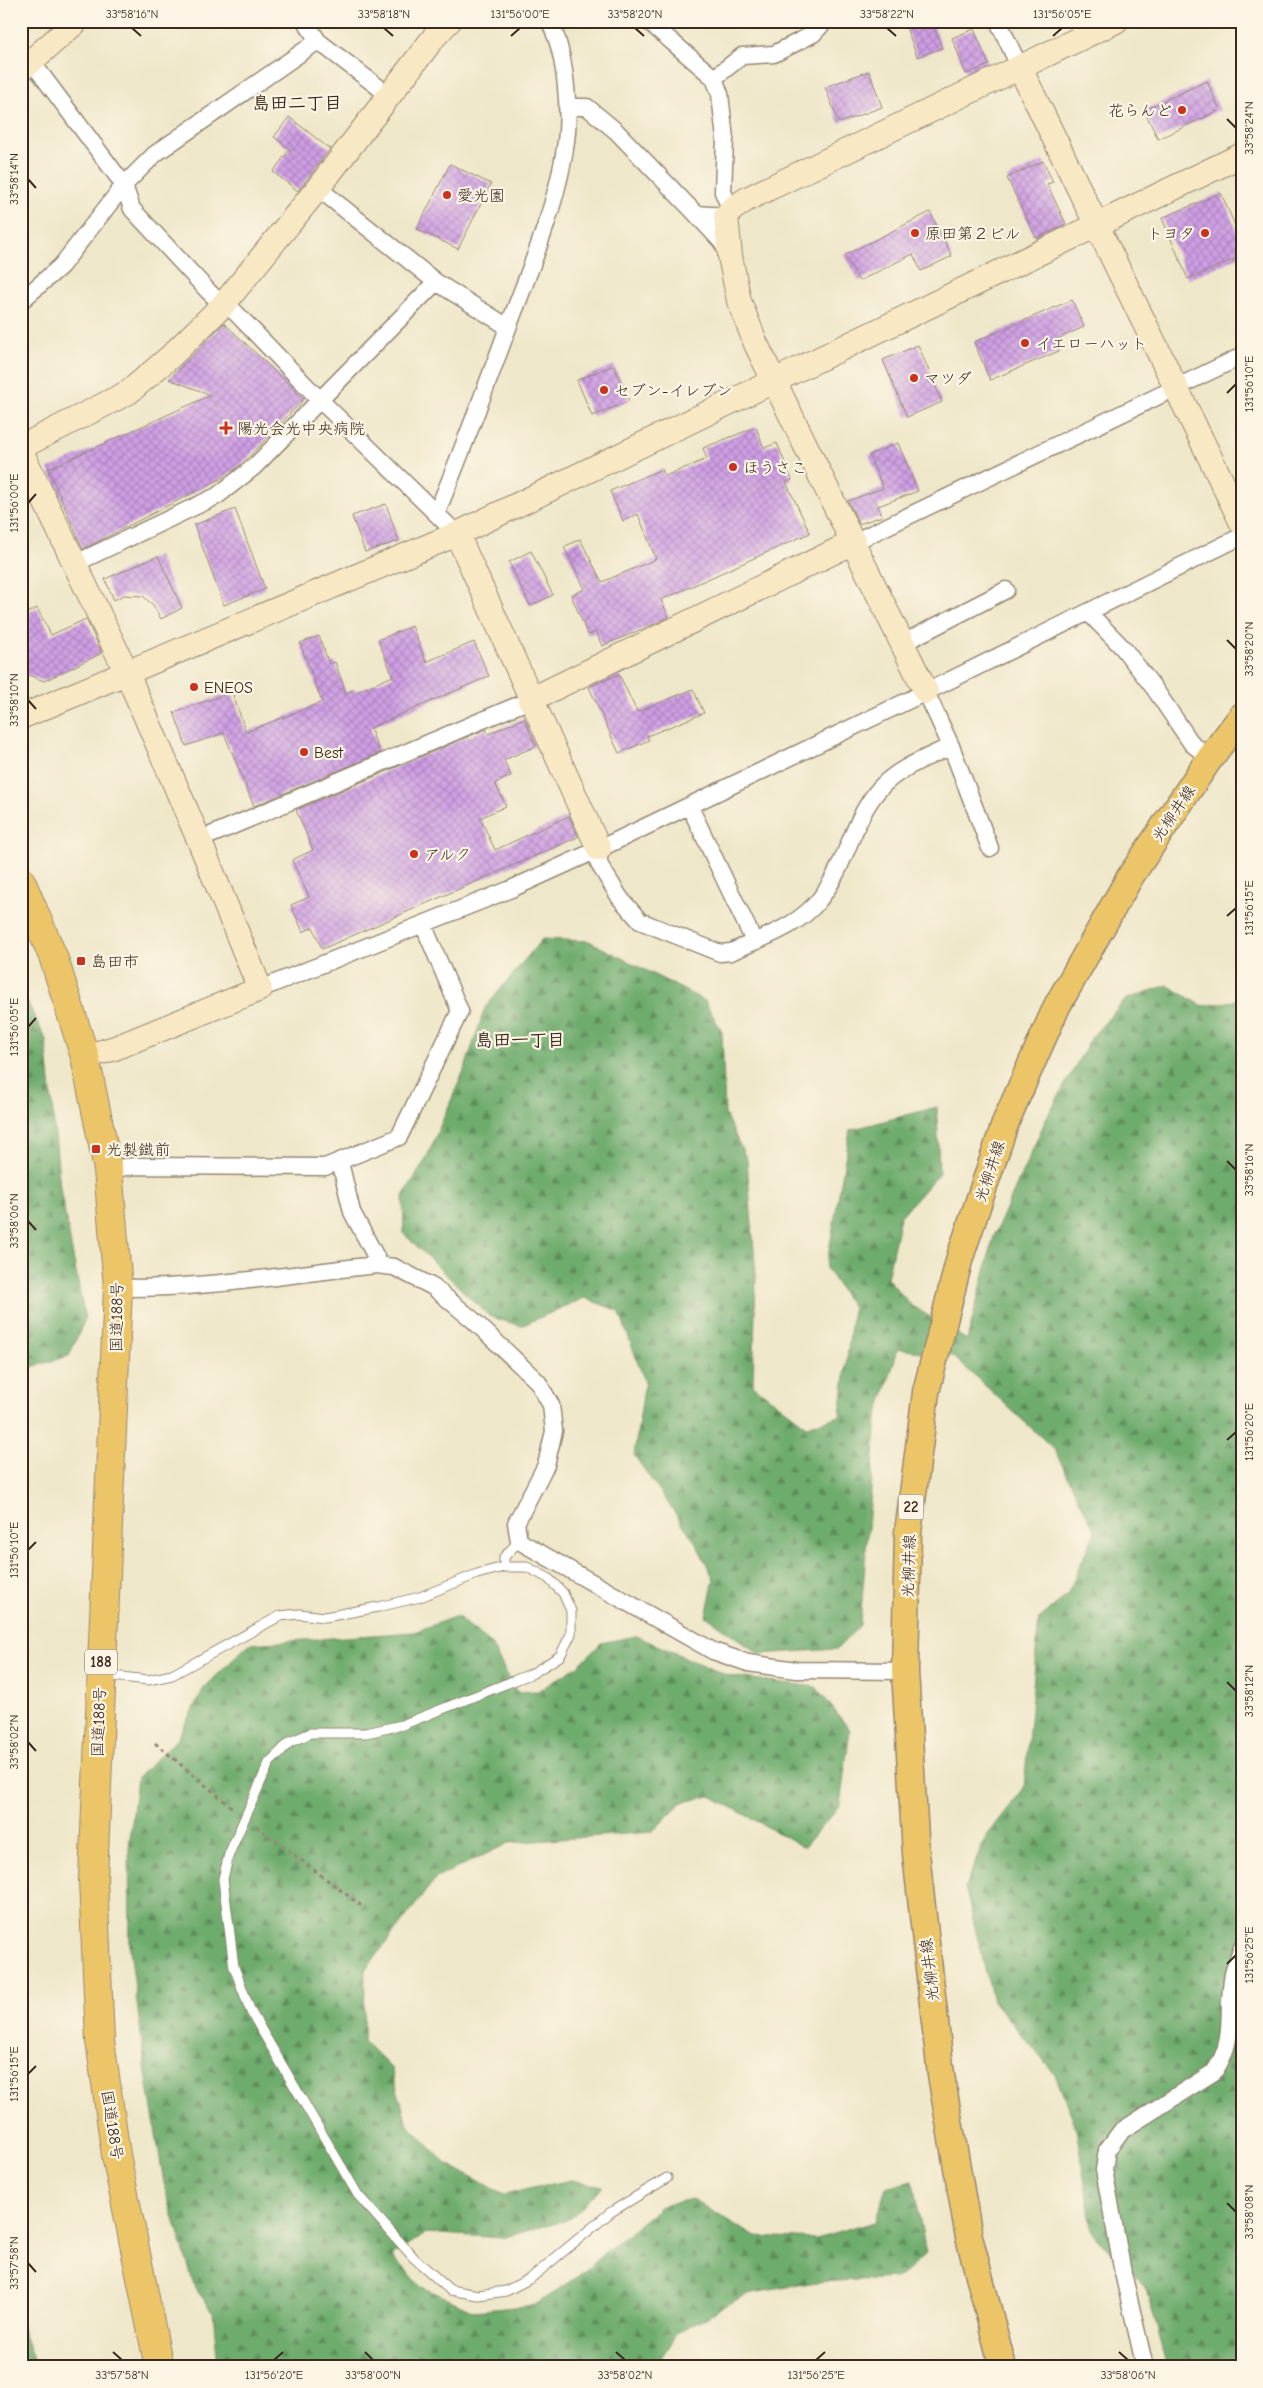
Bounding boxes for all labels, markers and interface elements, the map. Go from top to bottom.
text: 33°58'16"N [106,7,158,21]
text: 33°58'18"N [358,7,410,21]
text: 131°56'00"E [490,7,550,21]
text: 33°58'20"N [608,7,662,21]
text: 33°58'22"N [860,7,914,21]
text: 131°56'05"E [1033,7,1091,21]
district label: 島田二丁目 [252,93,342,114]
text: 33°58'24"N [1242,101,1256,155]
place label: 花らんど [1108,102,1172,120]
marker: 花らんど [1176,104,1188,116]
text: 33°58'14"N [7,153,21,205]
place label: 愛光園 [457,187,505,205]
marker: 愛光園 [441,189,453,201]
place label: 原田第２ビル [925,225,1021,243]
place label: トヨタ [1147,225,1195,243]
marker: 原田第２ビル [909,227,921,239]
marker: トヨタ [1199,227,1211,239]
place label: イエローハット [1035,335,1147,353]
marker: イエローハット [1019,337,1031,349]
text: 131°56'10"E [1242,356,1256,412]
place label: マツダ [924,370,972,388]
marker: マツダ [908,372,920,384]
place label: セブン-イレブン [614,382,732,400]
marker: セブン-イレブン [598,384,610,396]
place label: 陽光会光中央病院 [237,420,365,438]
marker: 陽光会光中央病院 [219,421,233,435]
place label: ほうさこ [743,459,807,477]
marker: ほうさこ [727,461,739,473]
text: 131°56'00"E [7,473,21,533]
text: 33°58'20"N [1242,622,1256,676]
text: 33°58'10"N [7,673,21,727]
place label: ENEOS [204,679,253,697]
marker: ENEOS [188,681,200,693]
place label: Best [314,744,344,762]
marker: Best [298,746,310,758]
street label: 光柳井線 [1148,782,1199,845]
place label: アルク [424,846,471,864]
marker: アルク [408,848,420,860]
text: 131°56'15"E [1242,880,1256,936]
place label: 島田市 [91,953,139,971]
marker: 島田市 [75,955,87,967]
text: 131°56'05"E [7,998,21,1056]
district label: 島田一丁目 [475,1030,565,1051]
street label: 光柳井線 [972,1138,1008,1205]
place label: 光製鐵前 [106,1141,170,1159]
marker: 光製鐵前 [90,1143,102,1155]
text: 33°58'16"N [1242,1144,1256,1196]
text: 33°58'06"N [7,1193,21,1249]
street label: 国道188号 [107,1281,127,1353]
text: 131°56'20"E [1242,1403,1256,1461]
road number: 22 [898,1494,924,1520]
text: 131°56'10"E [7,1522,21,1578]
street label: 光柳井線 [899,1534,919,1598]
road number: 188 [85,1650,117,1674]
text: 33°58'12"N [1242,1665,1256,1717]
street label: 国道188号 [89,1686,109,1758]
text: 33°58'02"N [7,1715,21,1769]
text: 131°56'25"E [1242,1926,1256,1984]
street label: 光柳井線 [917,1937,943,2003]
text: 131°56'15"E [7,2046,21,2102]
street label: 国道188号 [98,2089,126,2162]
text: 33°58'08"N [1242,2185,1256,2239]
text: 33°57'58"N [7,2236,21,2290]
text: 33°57'58"N [95,2368,149,2382]
text: 131°56'20"E [245,2368,303,2382]
text: 33°58'00"N [345,2368,401,2382]
text: 33°58'02"N [598,2368,652,2382]
text: 131°56'25"E [787,2368,845,2382]
text: 33°58'06"N [1100,2368,1156,2382]

